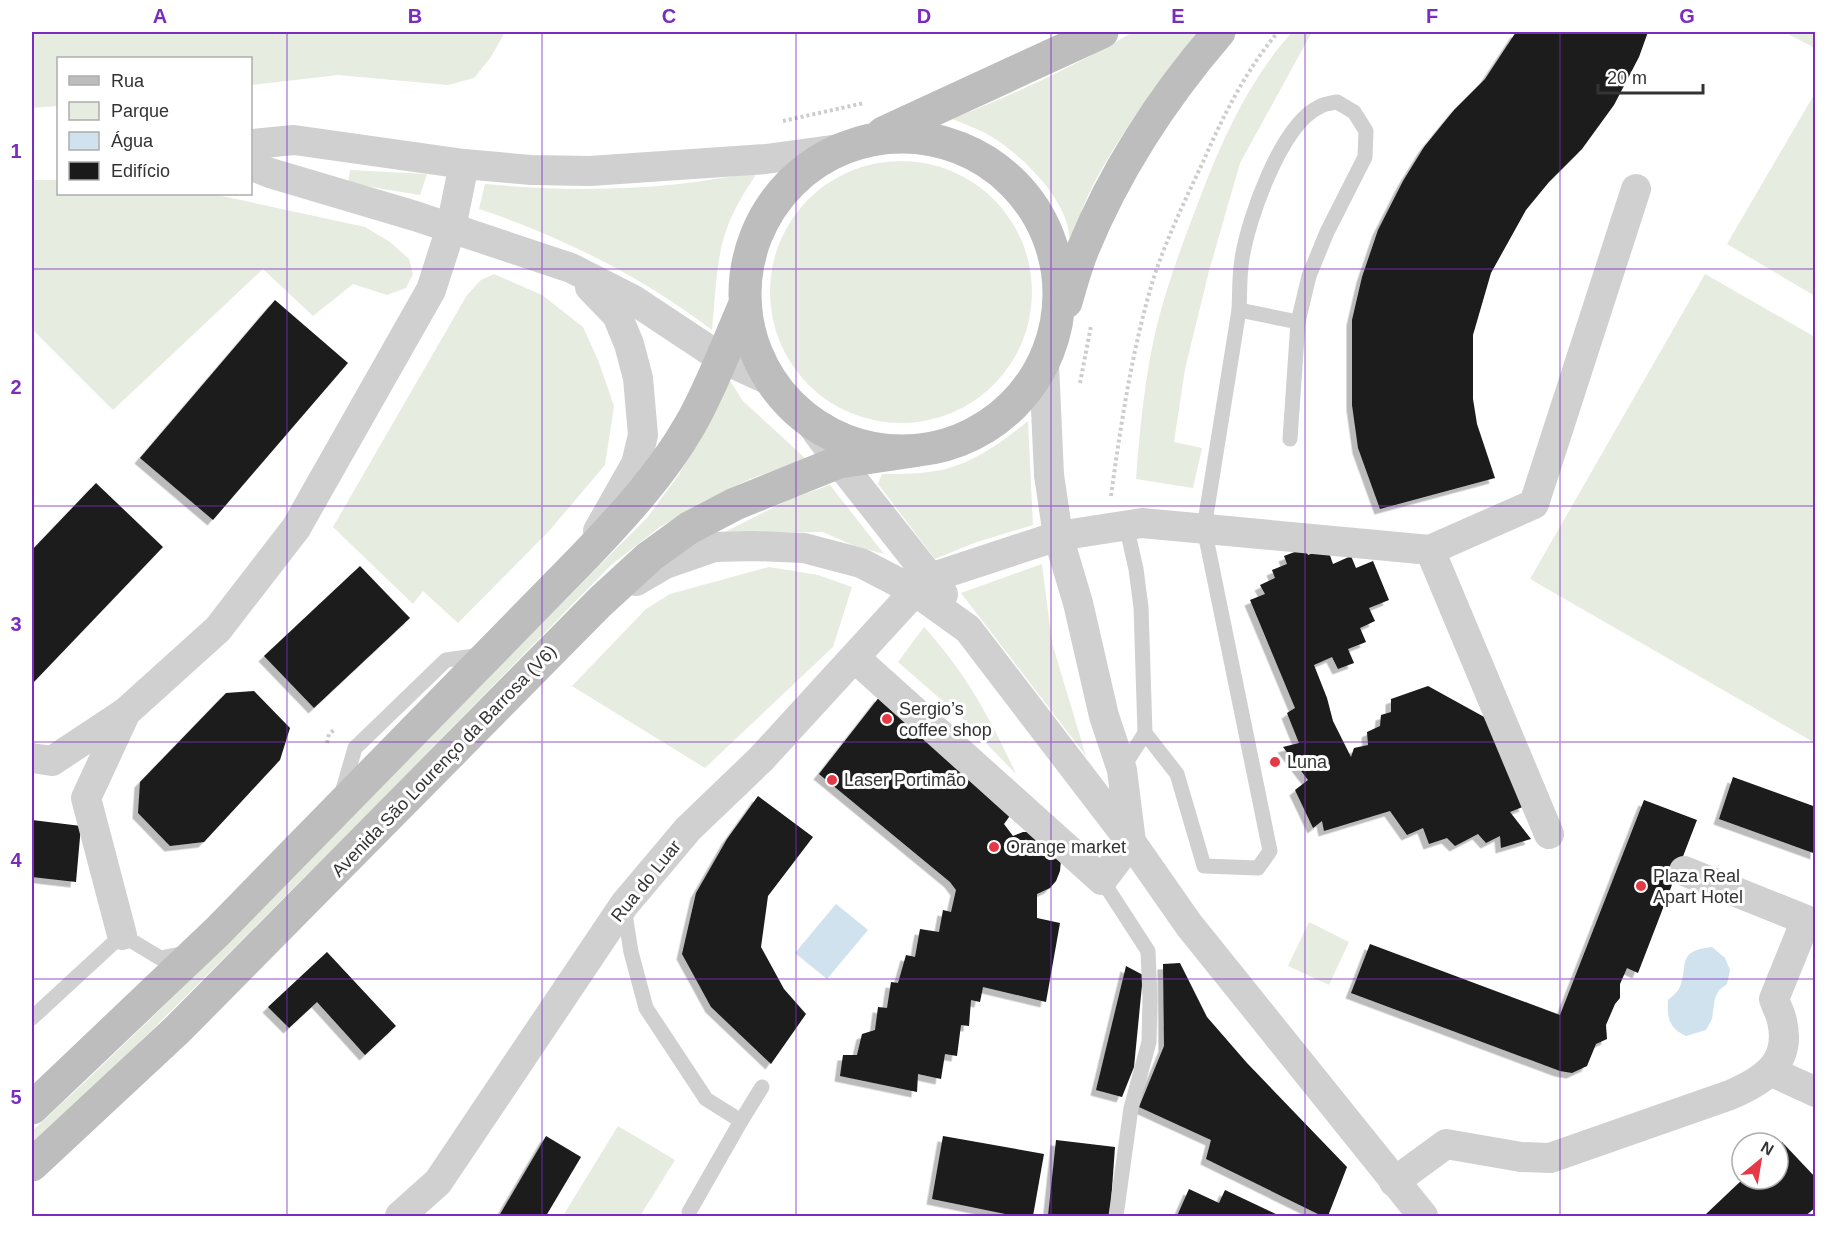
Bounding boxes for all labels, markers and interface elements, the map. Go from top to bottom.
text: A [153,5,167,27]
text: B [408,5,422,27]
text: C [662,5,676,27]
text: D [917,5,931,27]
text: E [1171,5,1185,27]
text: F [1426,5,1438,27]
text: G [1679,5,1695,27]
legend [57,57,252,195]
scale bar [1598,57,1703,95]
text: 20 m [1607,68,1647,88]
text: Rua [111,71,145,91]
text: Parque [111,101,169,121]
text: Água [111,131,154,151]
text: 1 [10,140,22,162]
text: Edifício [111,161,170,181]
text: 2 [10,376,22,398]
text: 3 [10,613,22,635]
street label: Avenida São Lourenço da Barrosa (V6) [328,641,560,881]
place label: Sergio’s coffee shop [899,699,992,740]
marker: Sergio’s coffee shop [880,712,894,726]
place label: Luna [1287,752,1328,772]
marker: Luna [1268,755,1282,769]
place label: Laser Portimão [844,770,966,790]
marker: Laser Portimão [825,773,839,787]
street label: Rua do Luar [607,836,685,926]
place label: Orange market [1006,837,1126,857]
marker: Orange market [987,840,1001,854]
text: 4 [10,849,22,871]
place label: Plaza Real Apart Hotel [1653,866,1743,907]
marker: Plaza Real Apart Hotel [1634,879,1648,893]
text: 5 [10,1086,22,1108]
north arrow [1730,1131,1790,1191]
text: N [1758,1138,1777,1159]

